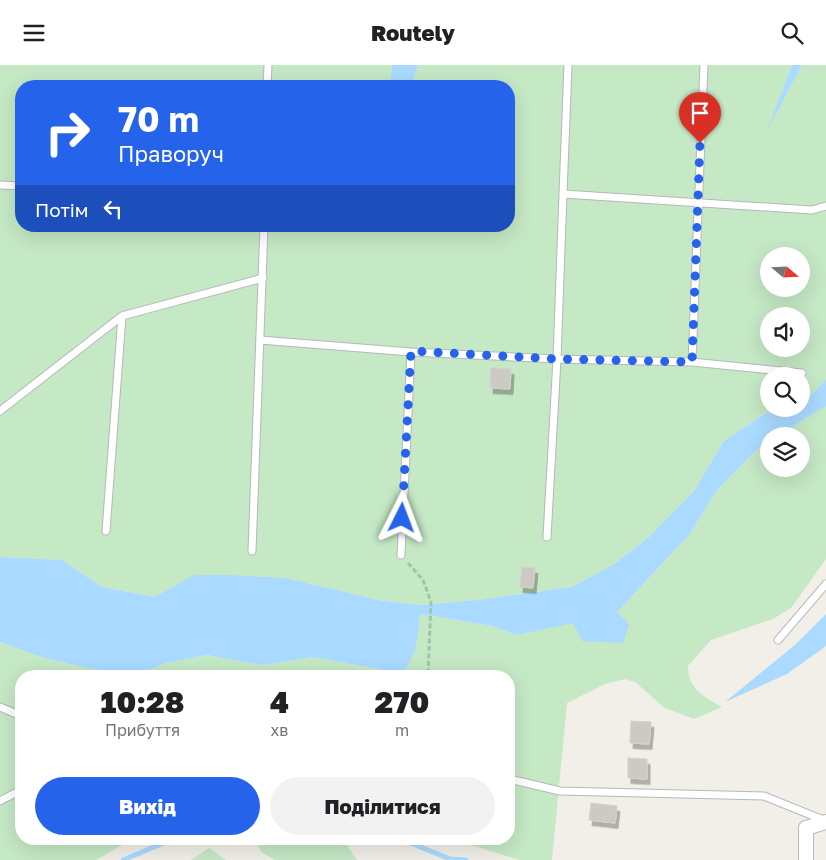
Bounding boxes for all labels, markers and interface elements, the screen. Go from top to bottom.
icon: menu [20,19,48,47]
text: Routely [371,19,455,46]
icon: search [778,19,806,47]
pin [679,92,721,143]
text: 70 m [118,98,199,140]
icon: arrive [686,99,714,127]
icon: right [35,100,100,165]
text: Праворуч [118,140,224,167]
icon: left [99,195,127,223]
text: Потім [35,198,89,221]
north arrow [760,247,810,297]
map controls [760,247,810,477]
button: sound [760,307,810,357]
button: search [760,367,810,417]
button: layers [760,427,810,477]
position arrow [375,491,427,543]
text: 10:28 [101,684,184,720]
text: 4 [270,684,289,720]
text: 270 [375,684,429,720]
text: Прибуття [105,720,180,740]
text: хв [271,720,288,740]
text: m [395,720,409,740]
button: Вихід [35,777,260,835]
button: Поділитися [270,777,495,835]

